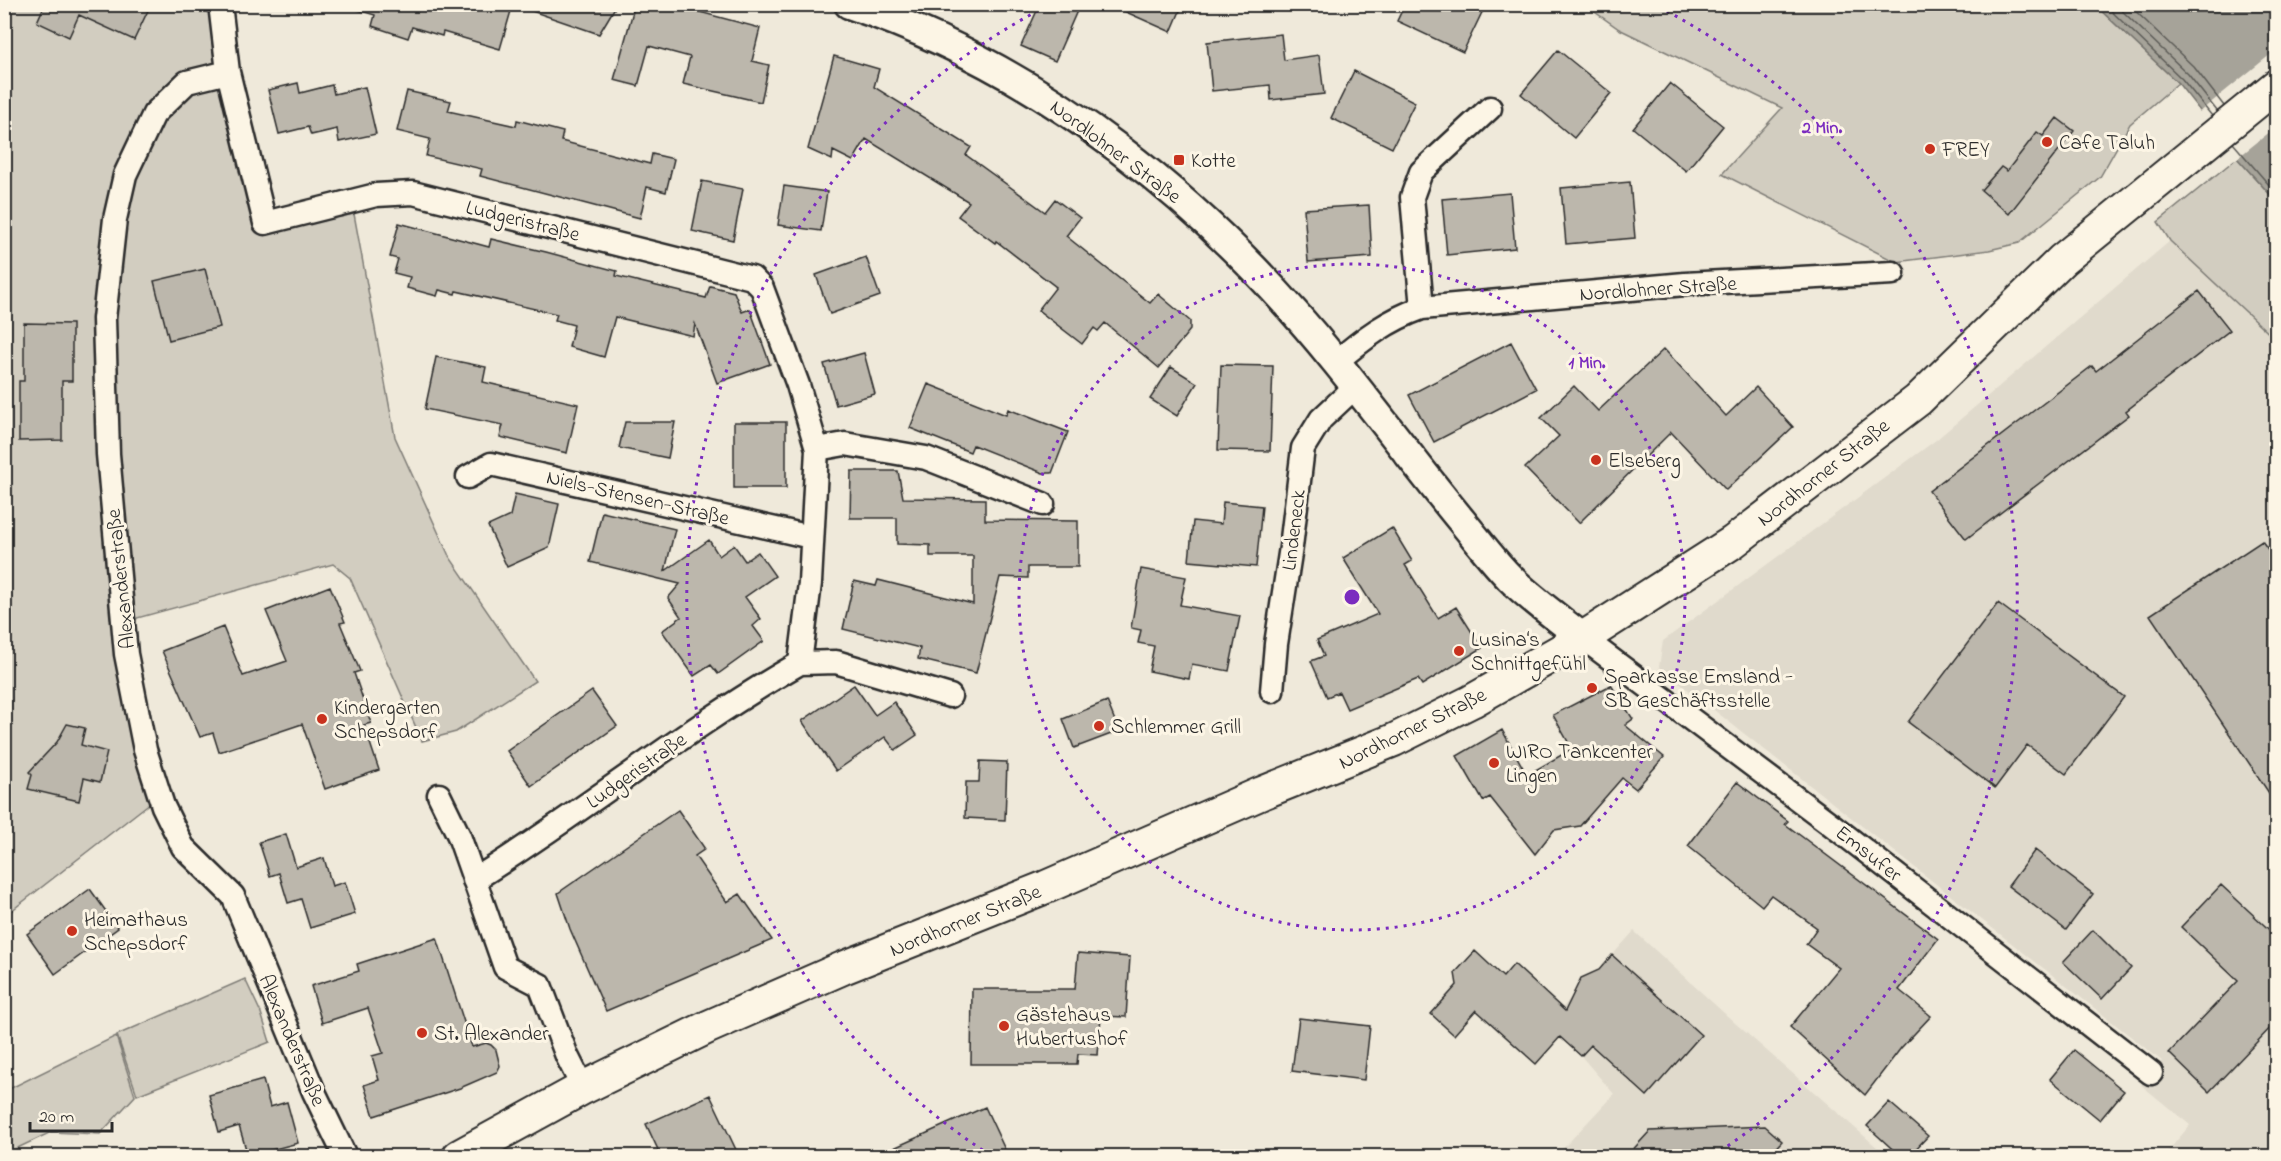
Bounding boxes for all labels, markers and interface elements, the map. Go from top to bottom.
street label: Nordlohner Straße [1043,93,1187,212]
text: 2 Min. [1801,116,1842,142]
place label: Cafe Taluh [2059,129,2155,159]
marker: Cafe Taluh [2040,135,2054,149]
place label: FREY [1941,136,1990,166]
marker: FREY [1923,142,1937,156]
place label: Kotte [1191,147,1236,177]
marker: Kotte [1172,153,1186,167]
street label: Ludgeristraße [462,193,583,253]
street label: Nordlohner Straße [1579,269,1738,310]
text: 1 Min. [1569,351,1606,377]
street label: Nordhorner Straße [1752,412,1897,535]
place label: Elseberg [1608,447,1681,479]
marker: Elseberg [1589,453,1603,467]
street label: Niels-Stensen-Straße [543,463,733,535]
street label: Lindeneck [1275,487,1315,572]
street label: Alexanderstraße [100,507,144,650]
centre of rings [1342,587,1362,607]
place label: Lusina‘s Schnittgefühl [1471,626,1586,682]
marker: Lusina‘s Schnittgefühl [1452,644,1466,658]
place label: Sparkasse Emsland - SB Geschäftsstelle [1604,663,1793,717]
street label: Nordhorner Straße [1334,681,1492,779]
marker: Sparkasse Emsland - SB Geschäftsstelle [1585,681,1599,695]
place label: Kindergarten Schepsdorf [334,694,440,748]
marker: Kindergarten Schepsdorf [315,712,329,726]
place label: Schlemmer Grill [1111,713,1241,743]
marker: Schlemmer Grill [1092,719,1106,733]
street label: Ludgeristraße [581,726,695,819]
place label: WIRO Tankcenter Lingen [1506,738,1654,794]
marker: WIRO Tankcenter Lingen [1487,756,1501,770]
street label: Emsufer [1828,819,1908,890]
street label: Nordhorner Straße [885,878,1047,966]
place label: Heimathaus Schepsdorf [84,906,188,960]
marker: Heimathaus Schepsdorf [65,924,79,938]
street label: Alexanderstraße [250,970,333,1112]
place label: Gästehaus Hubertushof [1016,1001,1128,1055]
marker: Gästehaus Hubertushof [997,1019,1011,1033]
place label: St. Alexander [434,1020,549,1050]
marker: St. Alexander [415,1026,429,1040]
scale bar [30,1095,112,1133]
text: 20 m [39,1105,74,1131]

